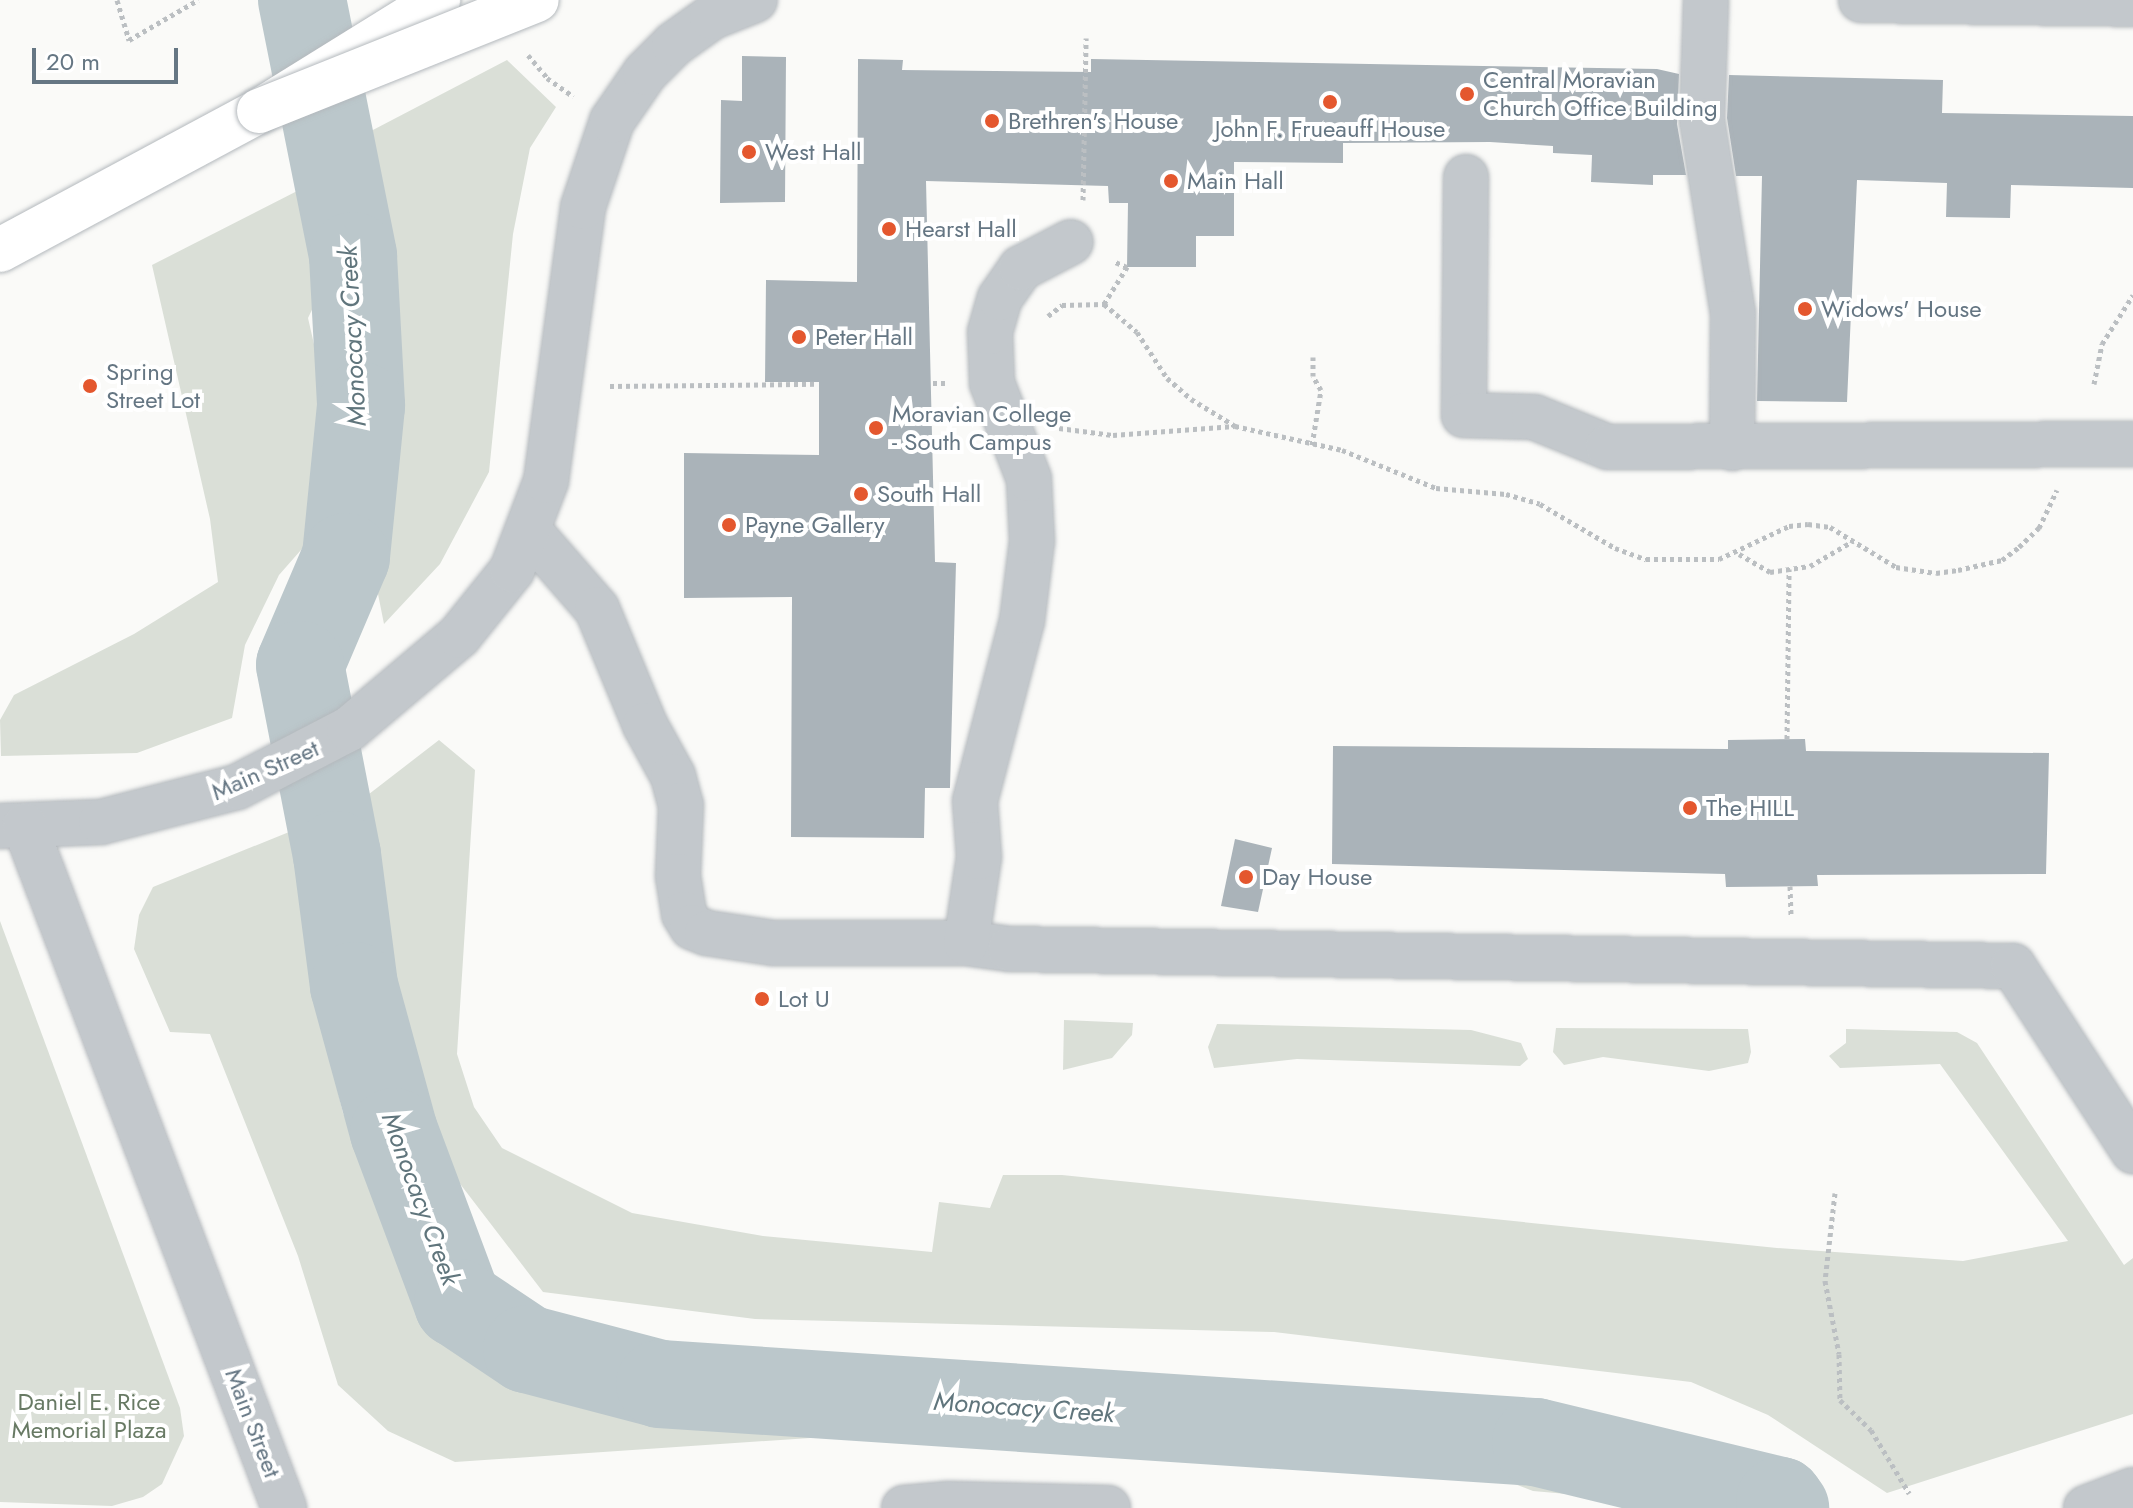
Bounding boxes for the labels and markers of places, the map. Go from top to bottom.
place label: Central Moravian Church Office Building [1483,66,1718,122]
marker: Central Moravian Church Office Building [1458,85,1476,103]
marker: John F. Frueauff House [1321,93,1339,111]
place label: Brethren's House [1008,107,1178,135]
marker: Brethren's House [983,112,1001,130]
place label: John F. Frueauff House [1215,115,1445,143]
place label: West Hall [765,138,862,166]
marker: West Hall [740,143,758,161]
place label: Main Hall [1187,167,1284,195]
marker: Main Hall [1162,172,1180,190]
place label: Hearst Hall [905,215,1017,243]
marker: Hearst Hall [880,220,898,238]
place label: Widows' House [1821,295,1982,323]
marker: Widows' House [1796,300,1814,318]
place label: Peter Hall [815,323,913,351]
marker: Peter Hall [790,328,808,346]
place label: Spring Street Lot [106,358,200,414]
marker: Spring Street Lot [81,377,99,395]
place label: Moravian College - South Campus [892,400,1071,456]
marker: Moravian College - South Campus [867,419,885,437]
place label: South Hall [877,480,981,508]
marker: South Hall [852,485,870,503]
place label: Payne Gallery [745,511,885,539]
marker: Payne Gallery [720,516,738,534]
place label: The HILL [1706,794,1794,822]
marker: The HILL [1681,799,1699,817]
place label: Day House [1262,863,1372,891]
marker: Day House [1237,868,1255,886]
place label: Lot U [778,985,830,1013]
marker: Lot U [753,990,771,1008]

